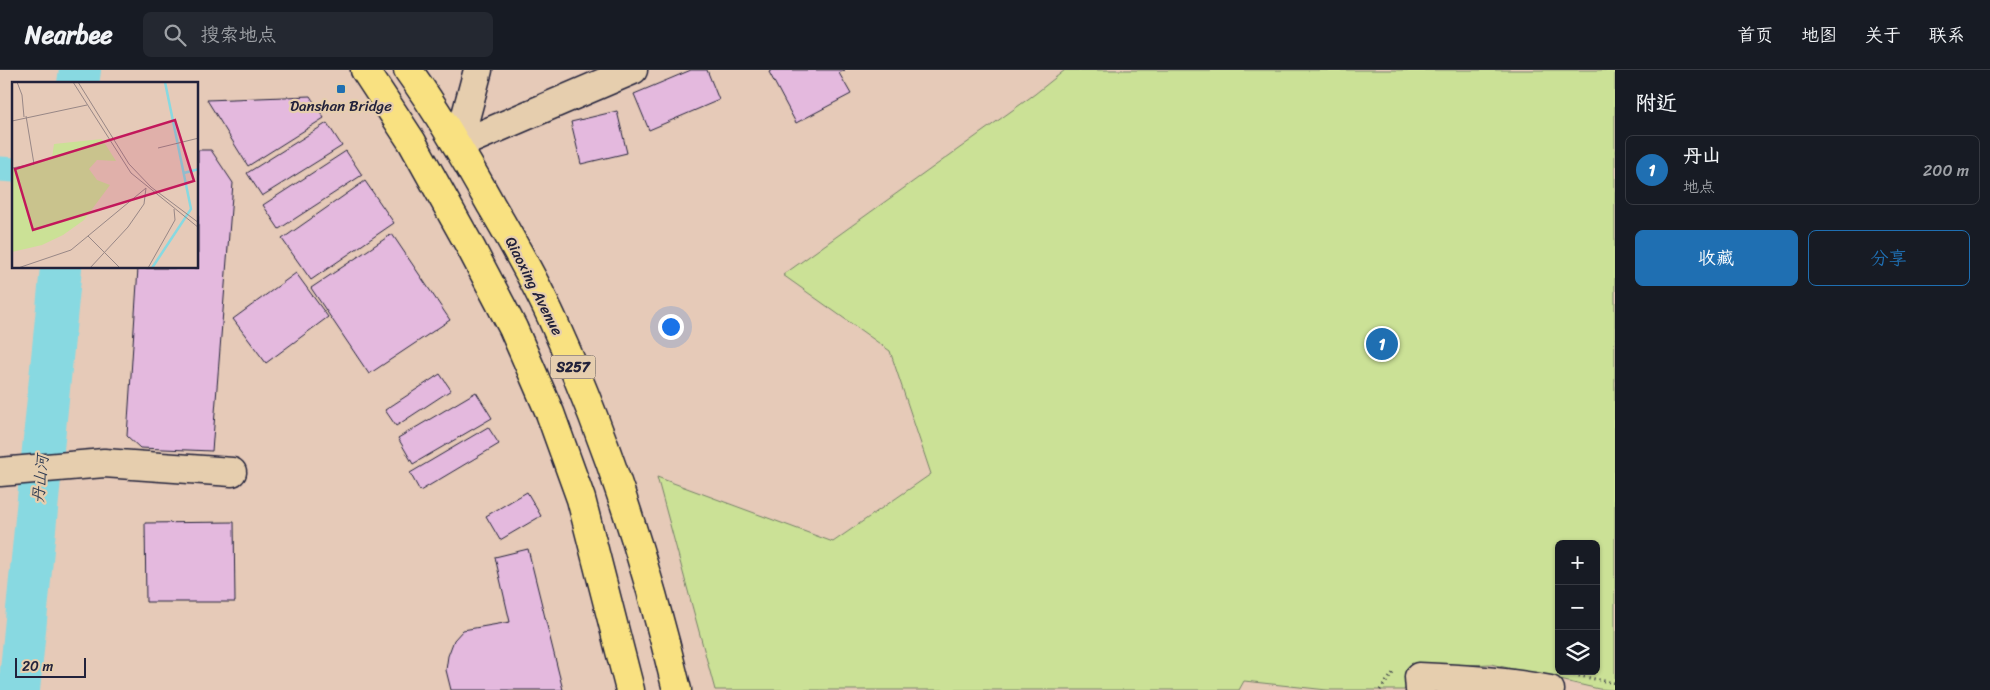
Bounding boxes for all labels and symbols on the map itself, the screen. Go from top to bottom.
inset map [12,82,199,269]
marker: Danshan Bridge [335,83,347,95]
place label: Danshan Bridge [290,93,392,119]
street label: Qiaoxing Avenue [498,232,570,341]
your location [658,314,684,340]
pin: 1 [1366,325,1398,363]
road number: S257 [550,356,596,378]
water label: 丹山河 [23,451,57,504]
scale bar [15,655,86,678]

